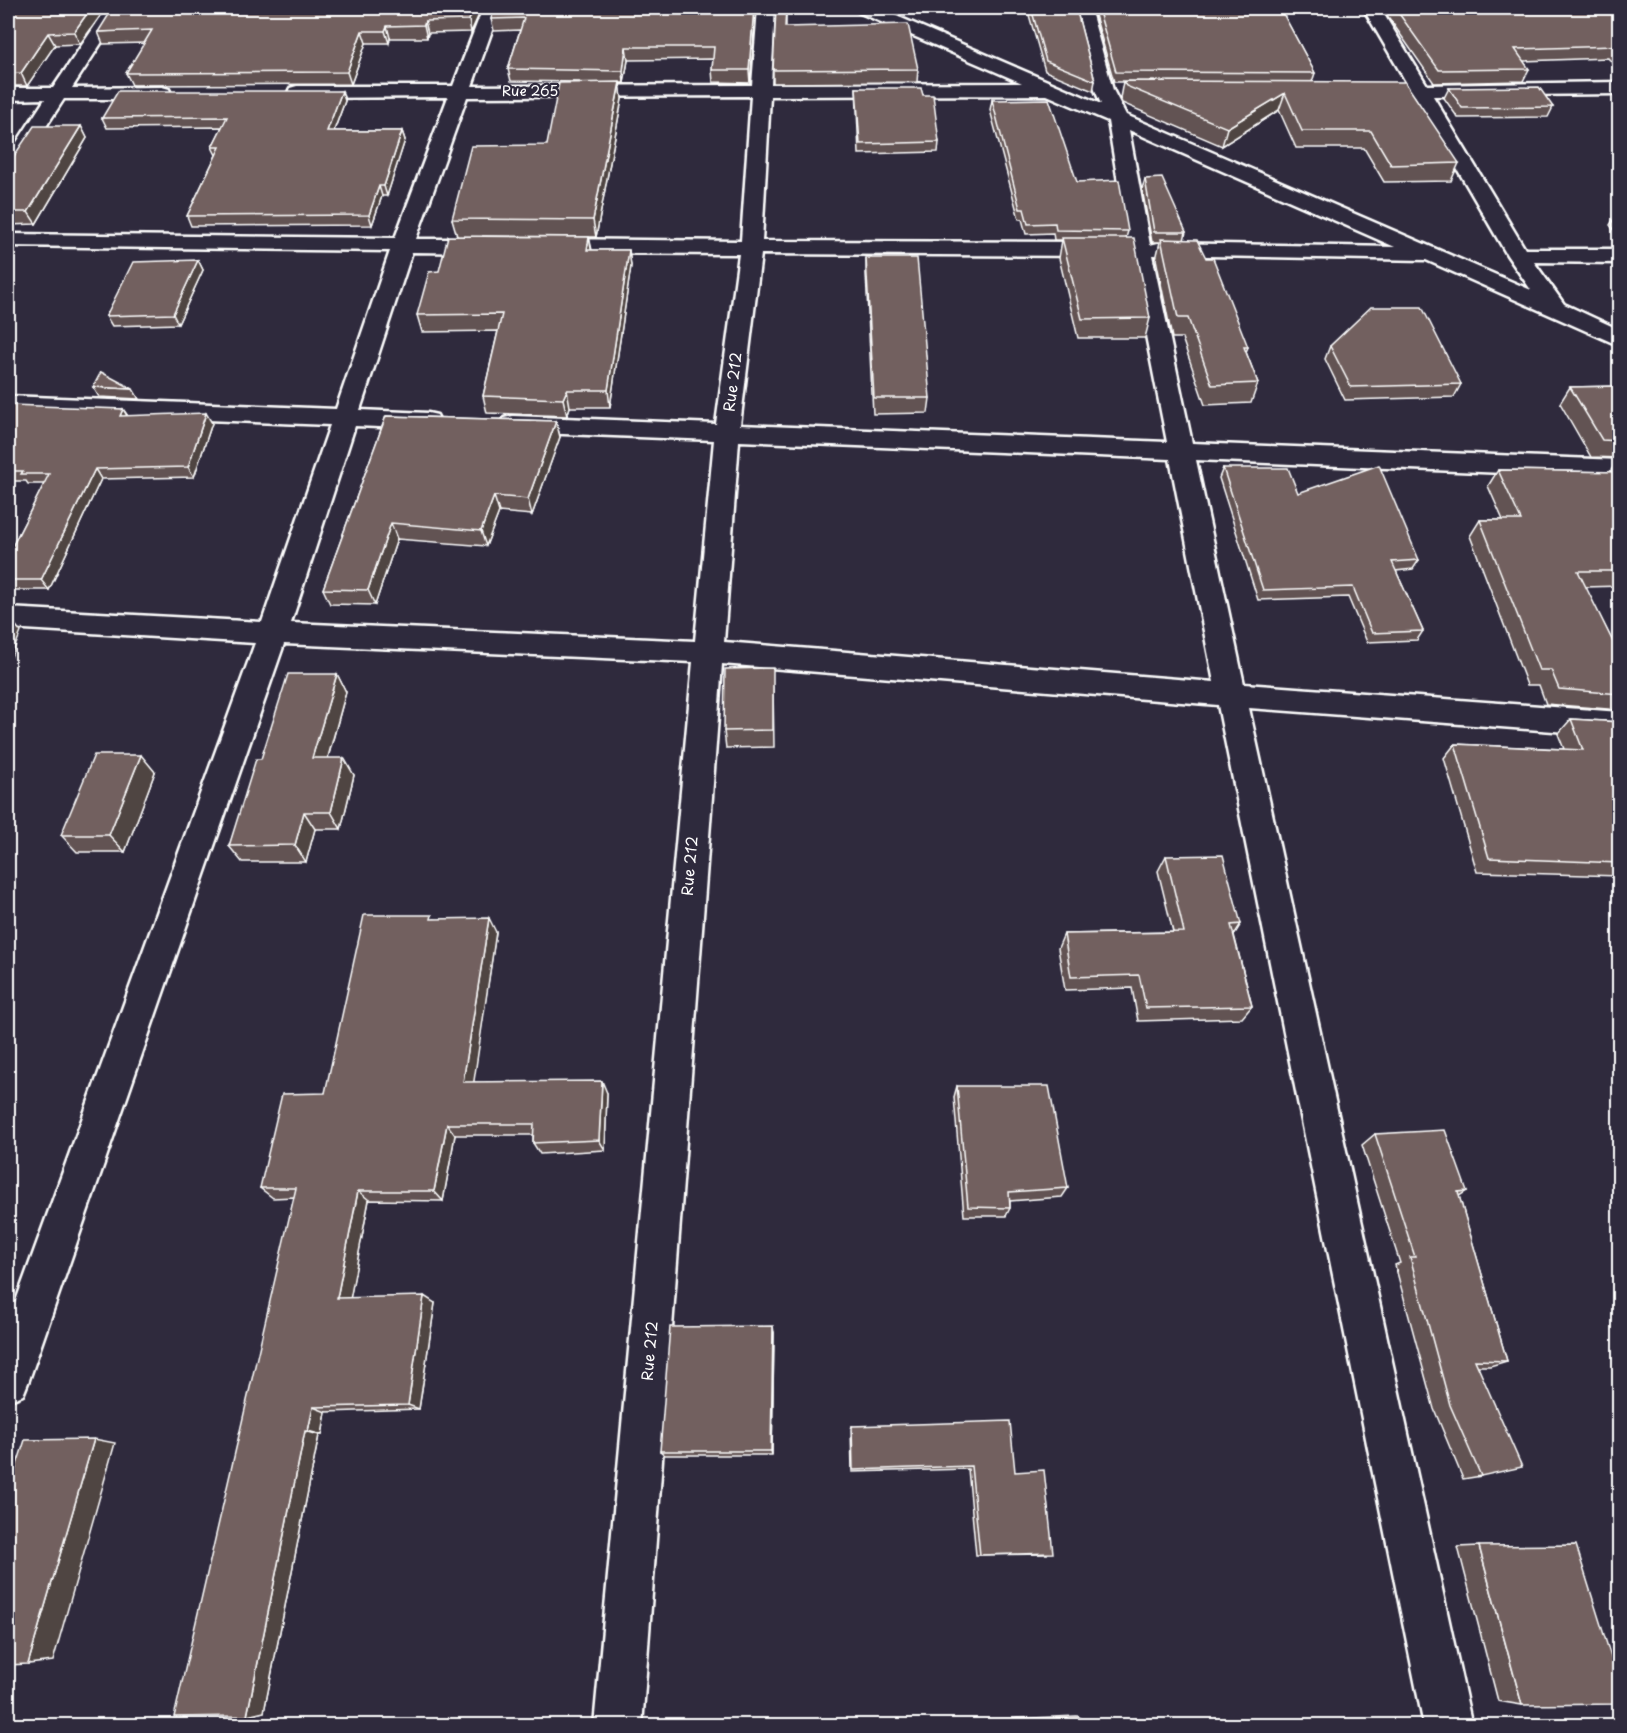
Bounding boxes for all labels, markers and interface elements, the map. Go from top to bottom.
street label: Rue 265 [502,80,558,101]
street label: Rue 212 [716,351,747,413]
street label: Rue 212 [674,835,703,897]
street label: Rue 212 [634,1320,663,1382]

